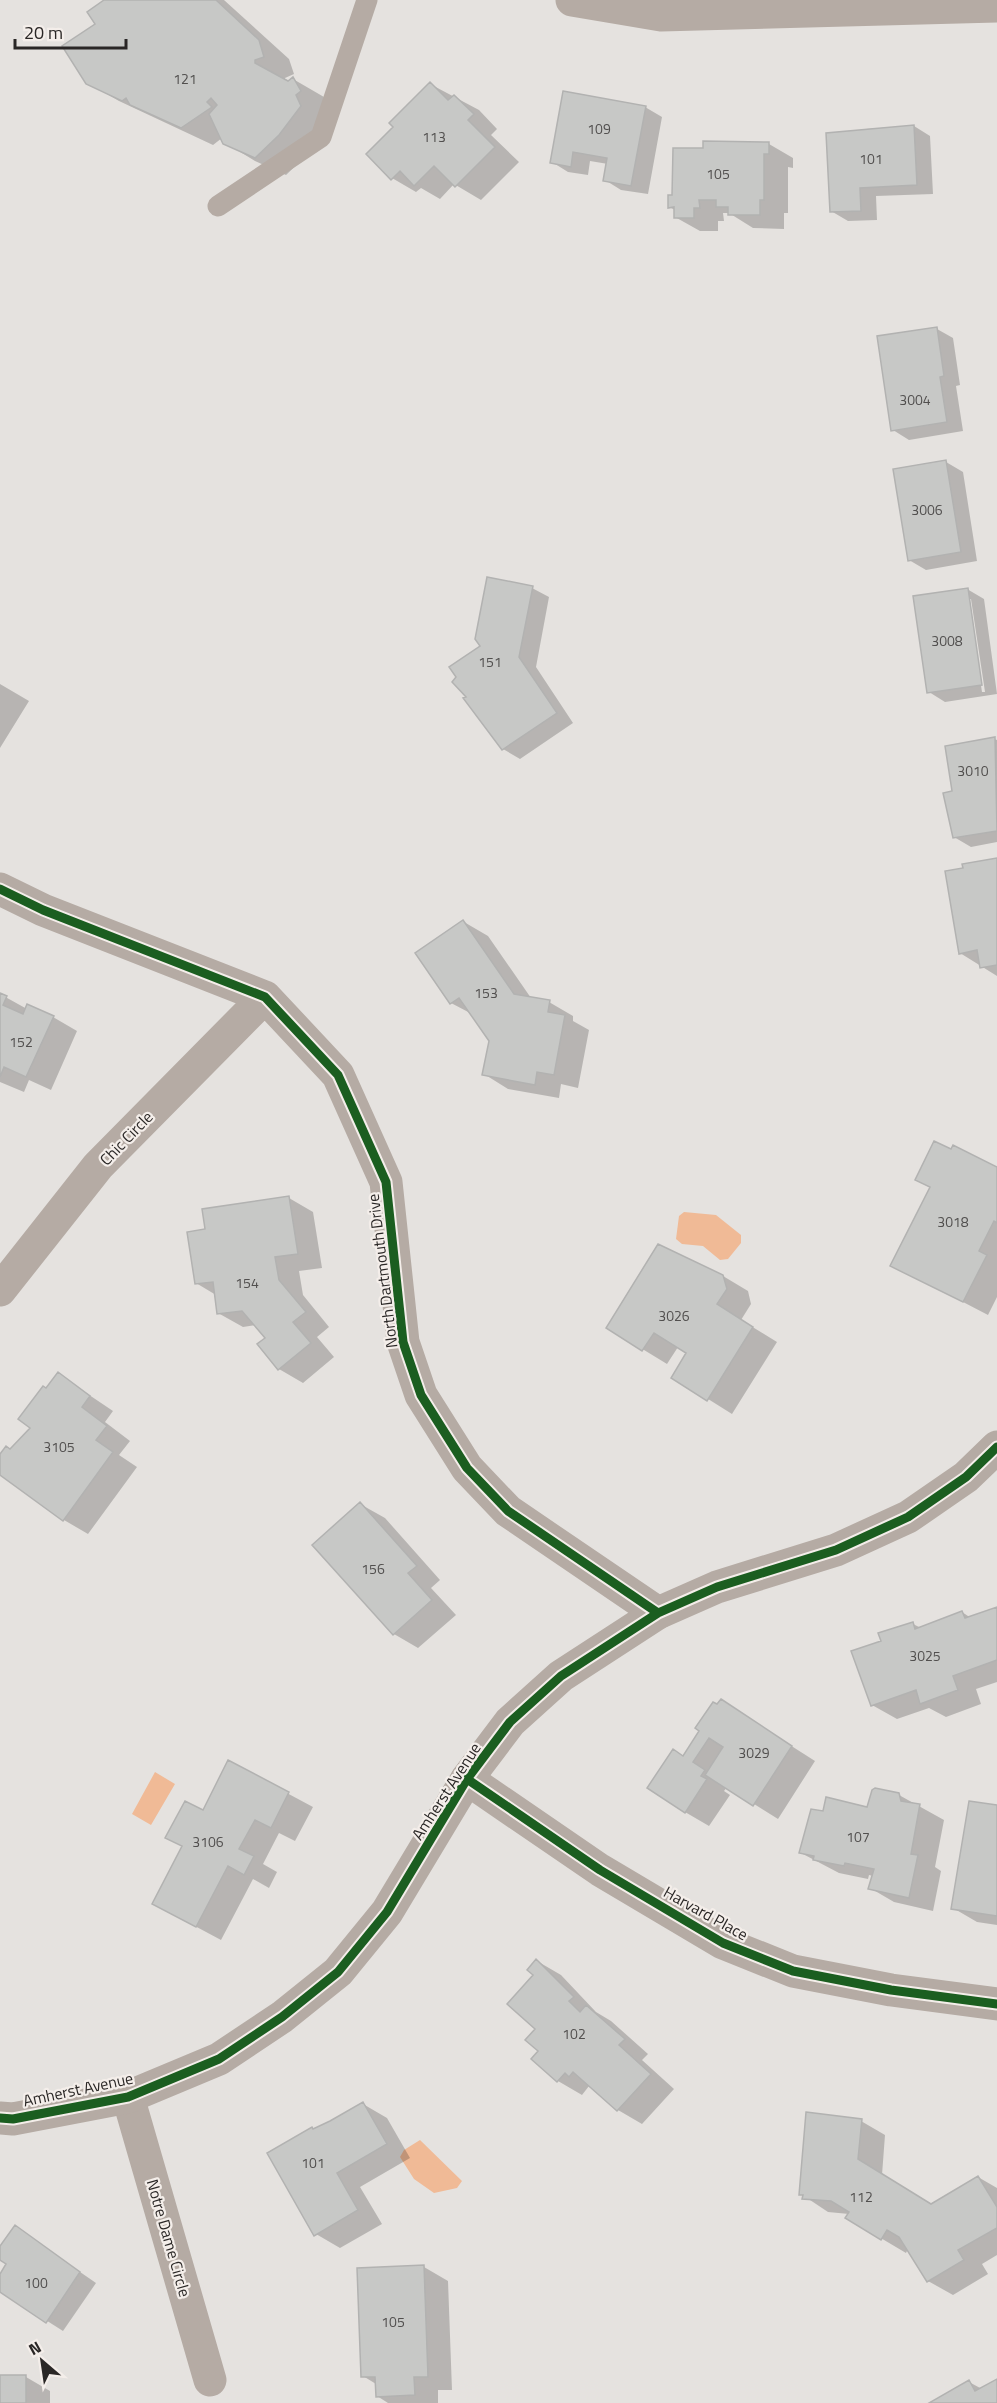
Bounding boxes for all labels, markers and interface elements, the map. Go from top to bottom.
scale bar [15,12,126,50]
text: 20 m [24,19,63,46]
house number: 121 [173,68,197,89]
house number: 109 [587,118,611,139]
house number: 113 [422,126,446,147]
house number: 101 [859,148,883,169]
house number: 105 [706,163,730,184]
house number: 3004 [899,389,931,410]
house number: 3006 [911,499,943,520]
house number: 3008 [931,630,963,651]
house number: 151 [478,651,502,672]
house number: 3010 [957,760,989,781]
house number: 153 [474,982,498,1003]
house number: 152 [9,1031,33,1052]
street label: Chic Circle [94,1105,158,1171]
street label: North Dartmouth Drive [361,1193,403,1349]
house number: 3018 [937,1211,969,1232]
house number: 154 [235,1272,259,1293]
house number: 3026 [658,1305,690,1326]
house number: 3105 [43,1436,75,1457]
house number: 156 [361,1558,385,1579]
house number: 3025 [909,1645,941,1666]
street label: Amherst Avenue [406,1738,486,1844]
house number: 3029 [738,1742,770,1763]
house number: 107 [846,1826,870,1847]
house number: 3106 [192,1831,224,1852]
street label: Harvard Place [659,1880,753,1946]
house number: 102 [562,2023,586,2044]
street label: Amherst Avenue [21,2066,135,2112]
house number: 101 [301,2152,325,2173]
street label: Notre Dame Circle [141,2176,197,2300]
house number: 112 [849,2186,873,2207]
house number: 100 [24,2272,48,2293]
house number: 105 [381,2311,405,2332]
north arrow [12,2331,72,2391]
text: N [24,2335,45,2361]

